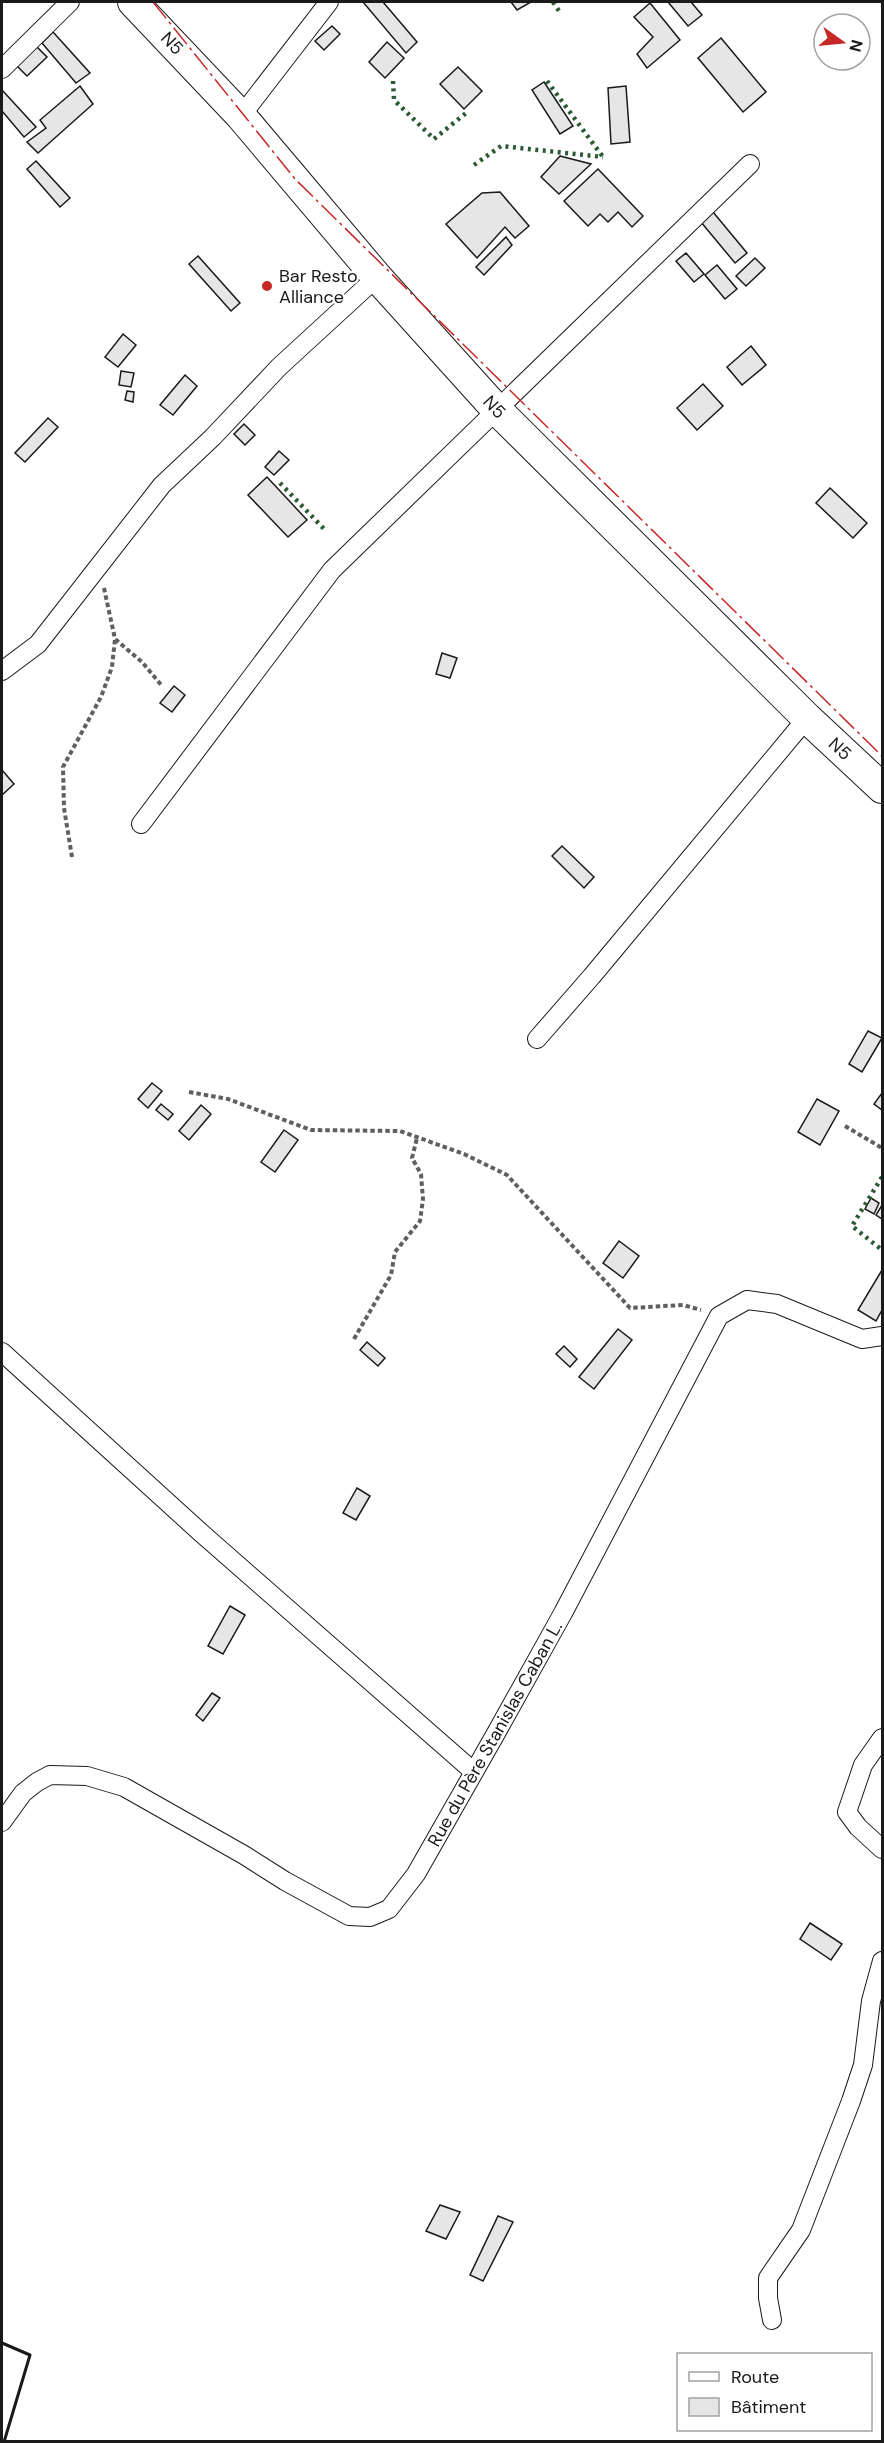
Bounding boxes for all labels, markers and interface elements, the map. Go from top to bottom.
north arrow [812,12,872,72]
street label: N5 [155,27,189,60]
text: N [844,37,868,54]
place label: Bar Resto Alliance [279,264,358,309]
marker: Bar Resto Alliance [260,279,274,293]
street label: N5 [478,390,511,424]
street label: N5 [823,732,857,766]
street label: Rue du Père Stanislas Caban L. [422,1617,568,1851]
legend [677,2353,872,2431]
text: Route [731,2365,779,2389]
text: Bâtiment [731,2395,806,2419]

